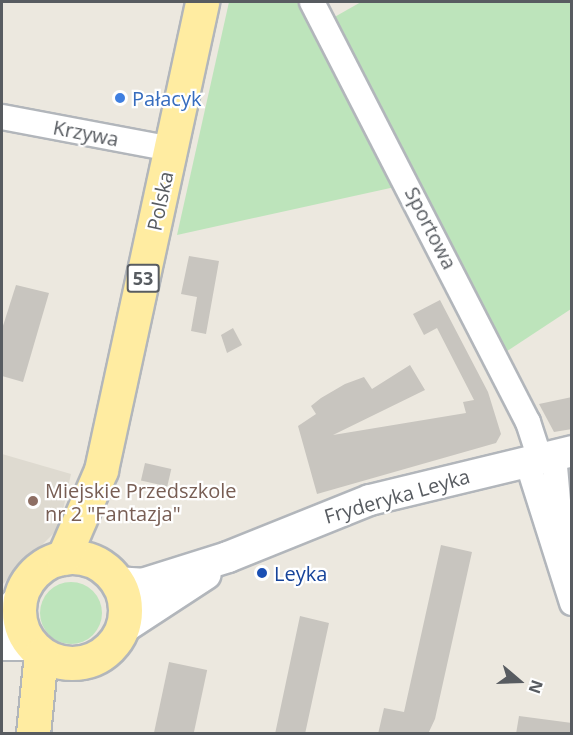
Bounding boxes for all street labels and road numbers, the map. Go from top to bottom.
street label: Krzywa [51,115,121,151]
street label: Polska [142,169,178,233]
street label: Sportowa [400,183,462,273]
road number: 53 [126,263,160,293]
street label: Fryderyka Leyka [321,464,473,528]

